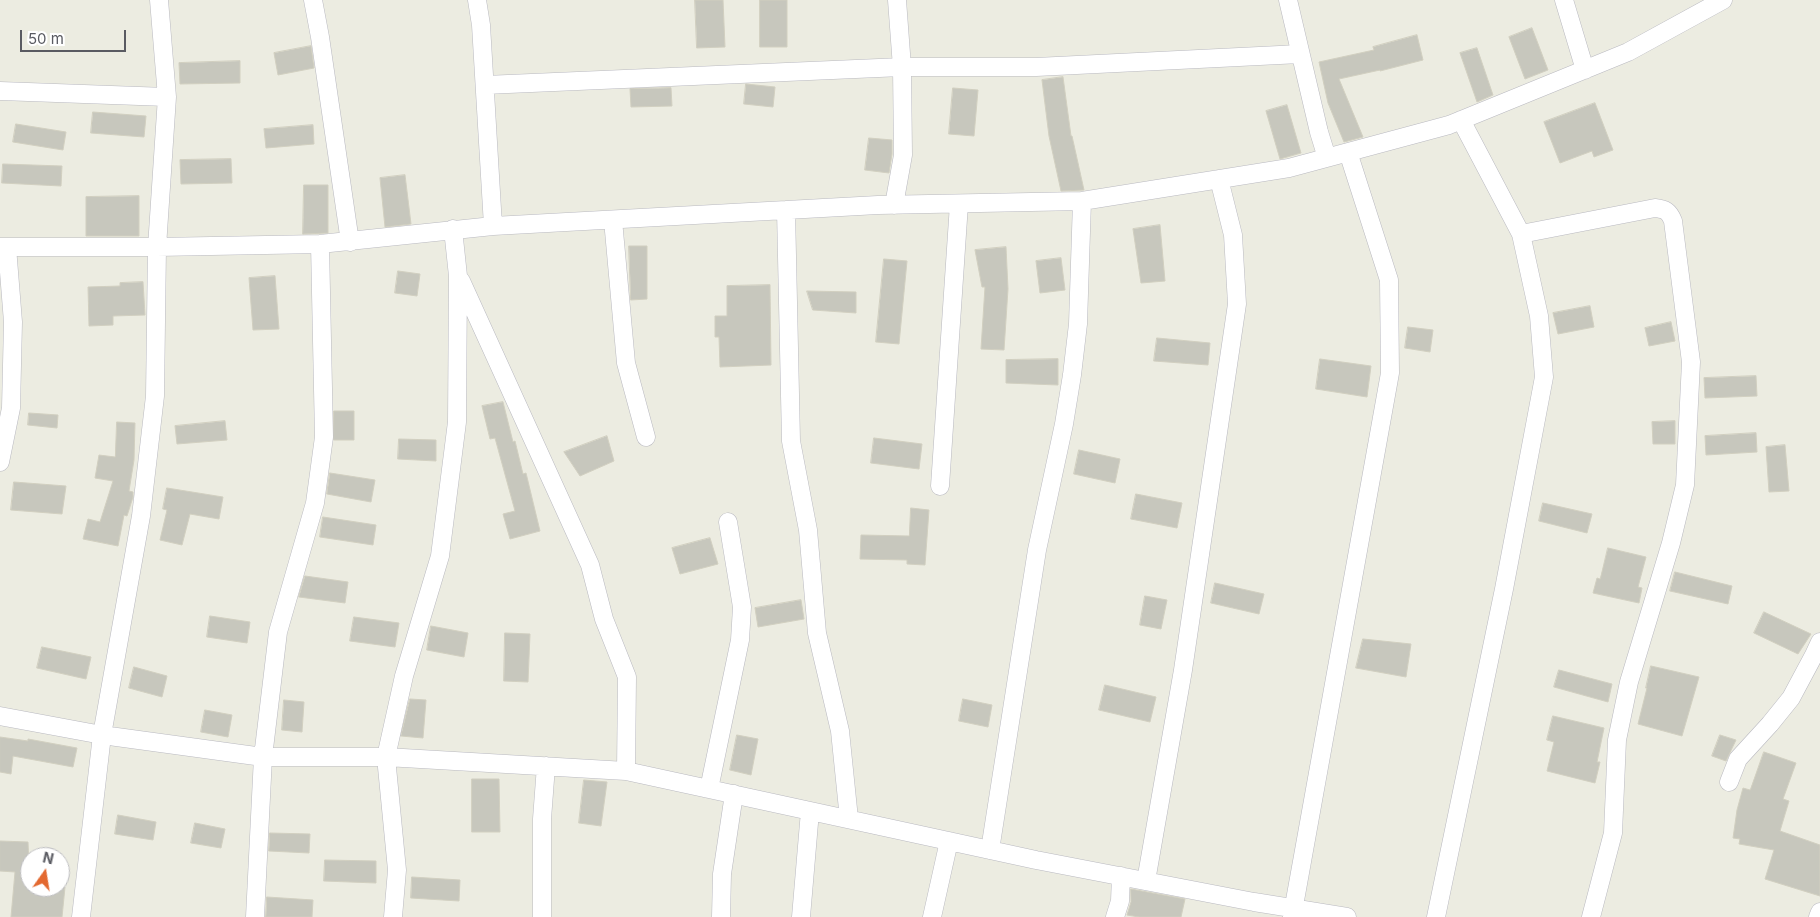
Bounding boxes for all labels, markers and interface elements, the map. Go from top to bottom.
scale bar [22,20,129,52]
text: 50 m [28,29,64,48]
north arrow [20,847,70,897]
text: N [41,848,55,867]

